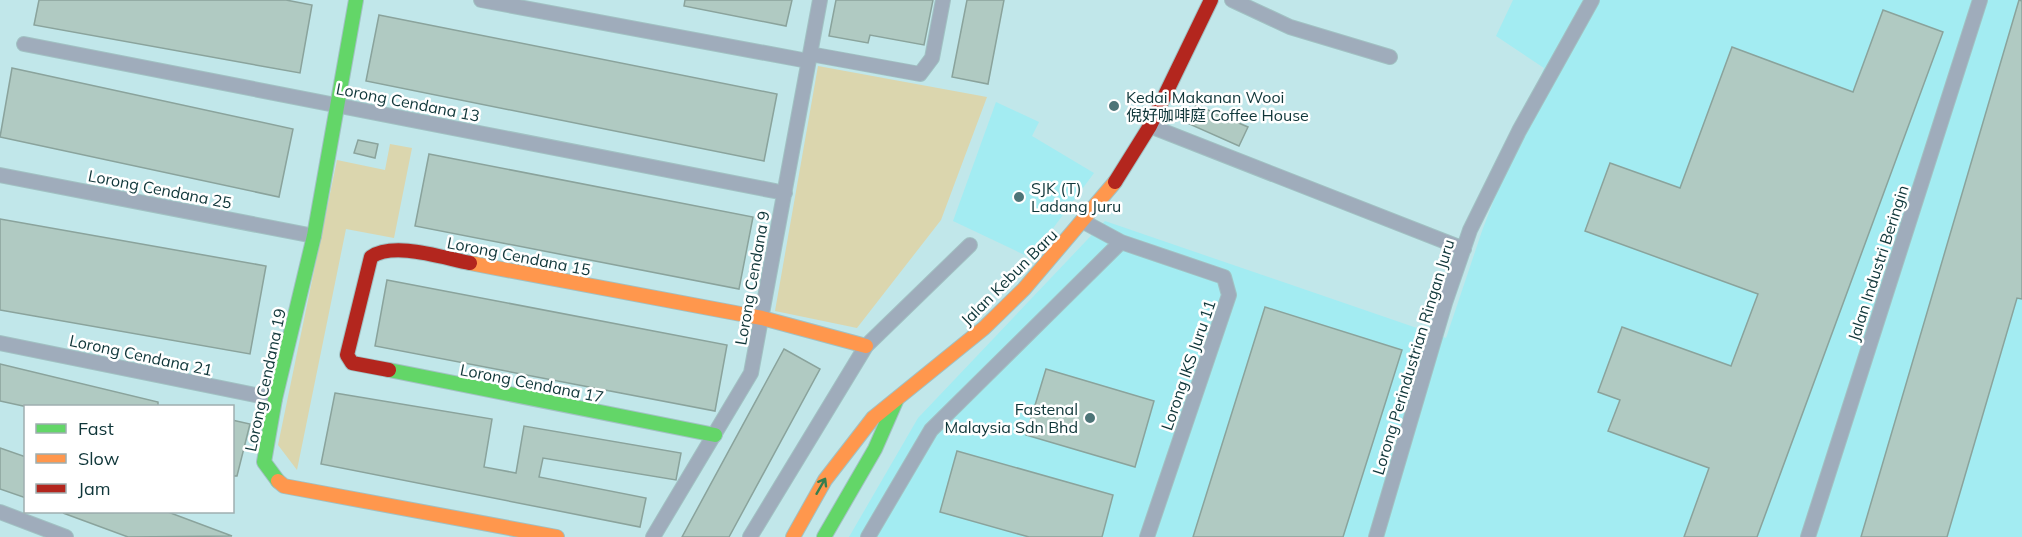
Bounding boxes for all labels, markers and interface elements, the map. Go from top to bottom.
street label: Lorong Cendana 13 [335,78,481,126]
place label: Kedai Makanan Wooi 倪好咖啡庭 Coffee House [1126,87,1309,125]
marker: Kedai Makanan Wooi 倪好咖啡庭 Coffee House [1107,99,1121,113]
street label: Lorong Cendana 25 [87,165,233,213]
place label: SJK (T) Ladang Juru [1031,178,1121,216]
street label: Jalan Industri Beringin [1843,182,1913,344]
marker: SJK (T) Ladang Juru [1012,190,1026,204]
street label: Lorong Cendana 9 [730,209,774,347]
street label: Jalan Kebun Baru [957,225,1061,329]
street label: Lorong Cendana 15 [446,232,592,280]
street label: Lorong Perindustrian Ringan Juru [1368,237,1458,477]
street label: Lorong IKS Juru 11 [1156,297,1220,433]
street label: Lorong Cendana 19 [240,307,290,453]
street label: Lorong Cendana 21 [68,330,214,380]
street label: Lorong Cendana 17 [459,359,605,407]
place label: Fastenal Malaysia Sdn Bhd [945,399,1078,437]
legend [24,405,234,513]
marker: Fastenal Malaysia Sdn Bhd [1083,411,1097,425]
text: Fast [78,417,114,440]
text: Slow [78,447,120,470]
text: Jam [78,477,111,500]
one-way arrow [816,478,828,495]

